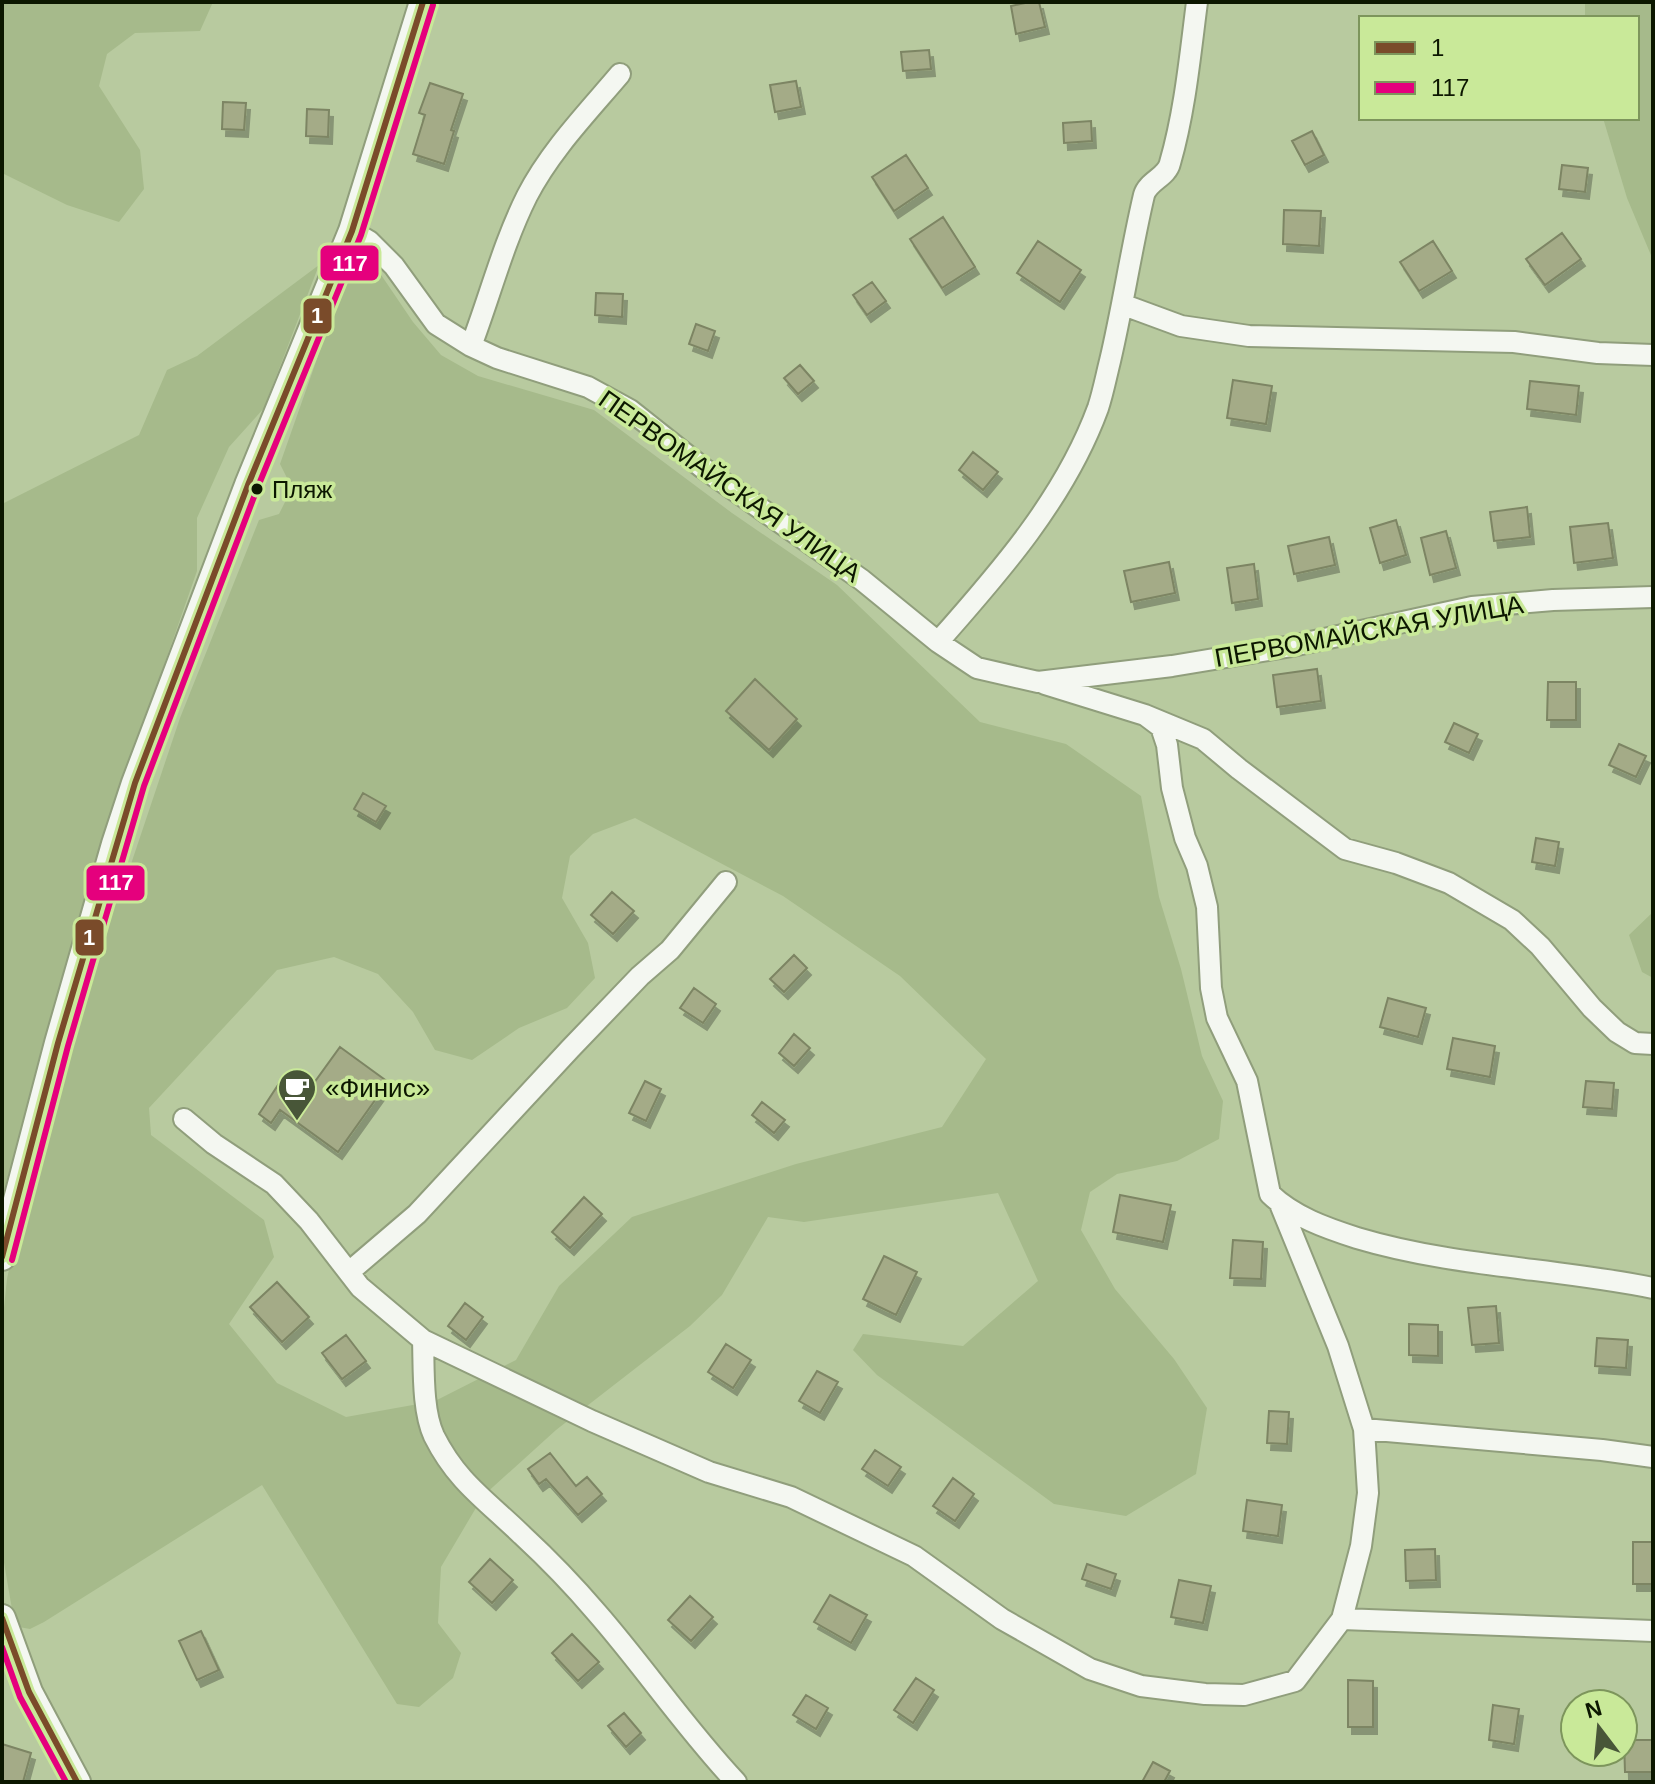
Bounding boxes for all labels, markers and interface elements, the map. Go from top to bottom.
legend [1359,16,1639,120]
text: 1 [1431,34,1444,61]
text: 117 [1431,74,1469,101]
line badge: 117 [319,244,380,282]
text: 117 [332,251,368,276]
line badge: 1 [302,297,333,335]
text: 1 [311,303,323,328]
street label: ПЕРВОМАЙСКАЯ УЛИЦА [593,384,867,588]
place label: Пляж [272,476,332,503]
marker: Пляж [249,481,265,497]
street label: ПЕРВОМАЙСКАЯ УЛИЦА [1212,589,1526,673]
line badge: 117 [85,864,146,902]
text: 117 [98,870,134,895]
line badge: 1 [74,918,105,957]
text: 1 [83,925,95,950]
cafe icon: «Финис» [276,1067,318,1122]
place label: «Финис» [325,1073,430,1103]
north arrow [1559,1688,1639,1768]
text: N [1583,1695,1605,1723]

